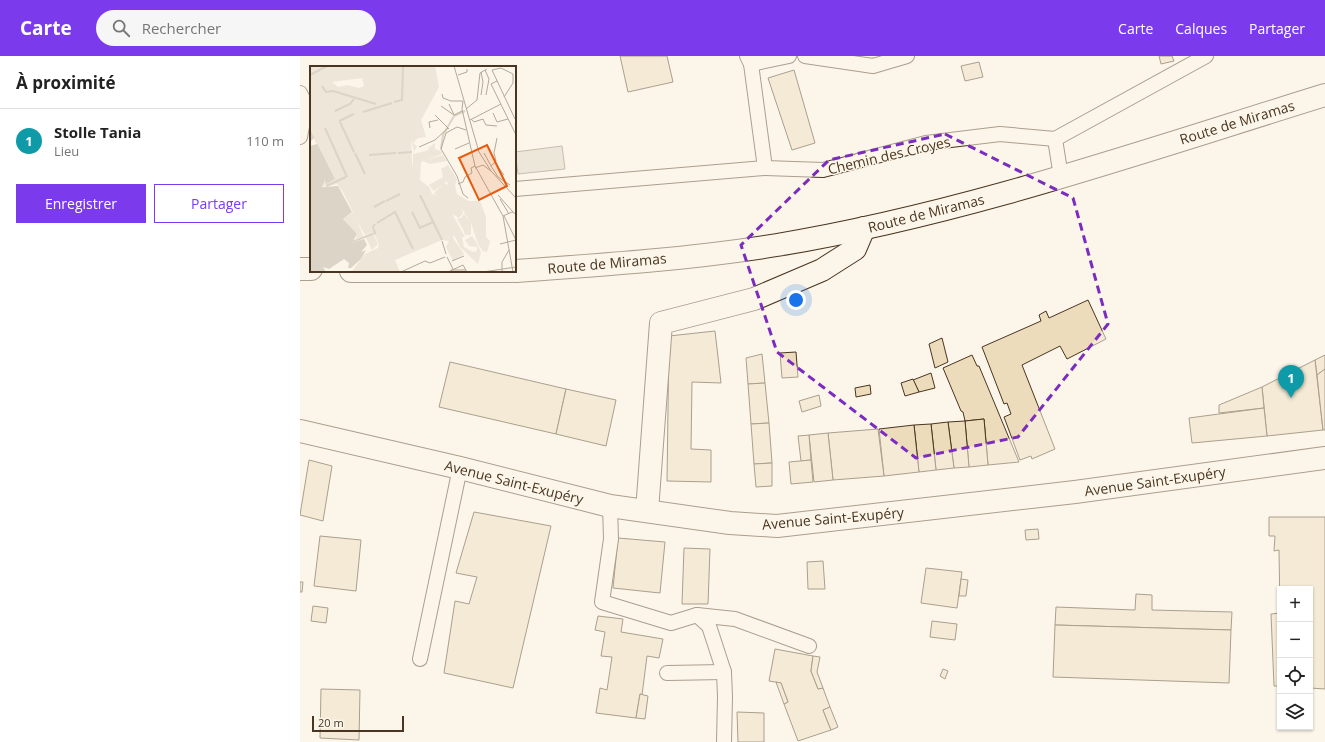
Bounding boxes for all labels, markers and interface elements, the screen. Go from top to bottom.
search box [96,10,376,46]
text: Carte [20,15,72,41]
icon: search [110,17,132,39]
text: Rechercher [142,18,221,38]
text: Carte [1118,19,1153,38]
text: Calques [1175,19,1227,38]
text: Partager [1249,19,1305,38]
inset map [310,66,516,272]
text: À proximité [16,71,115,94]
street label: Route de Miramas [1177,95,1297,149]
text: Stolle Tania [54,122,141,142]
text: 1 [25,132,33,150]
text: 110 m [246,132,284,150]
street label: Chemin des Croyes [826,132,952,178]
text: Lieu [54,142,79,160]
button: Enregistrer [16,184,146,223]
button: Partager [154,184,284,223]
street label: Route de Miramas [866,189,986,237]
street label: Route de Miramas [547,248,668,278]
your location [786,290,806,310]
pin: 1 [1278,365,1304,398]
street label: Avenue Saint-Exupéry [443,456,586,509]
street label: Avenue Saint-Exupéry [1083,462,1228,500]
street label: Avenue Saint-Exupéry [761,502,906,534]
map controls [1277,586,1313,730]
button: + [1277,586,1313,622]
button: − [1277,622,1313,658]
button: locate [1277,658,1313,694]
button: layers [1277,694,1313,730]
scale bar [312,714,404,733]
text: 20 m [318,715,344,730]

